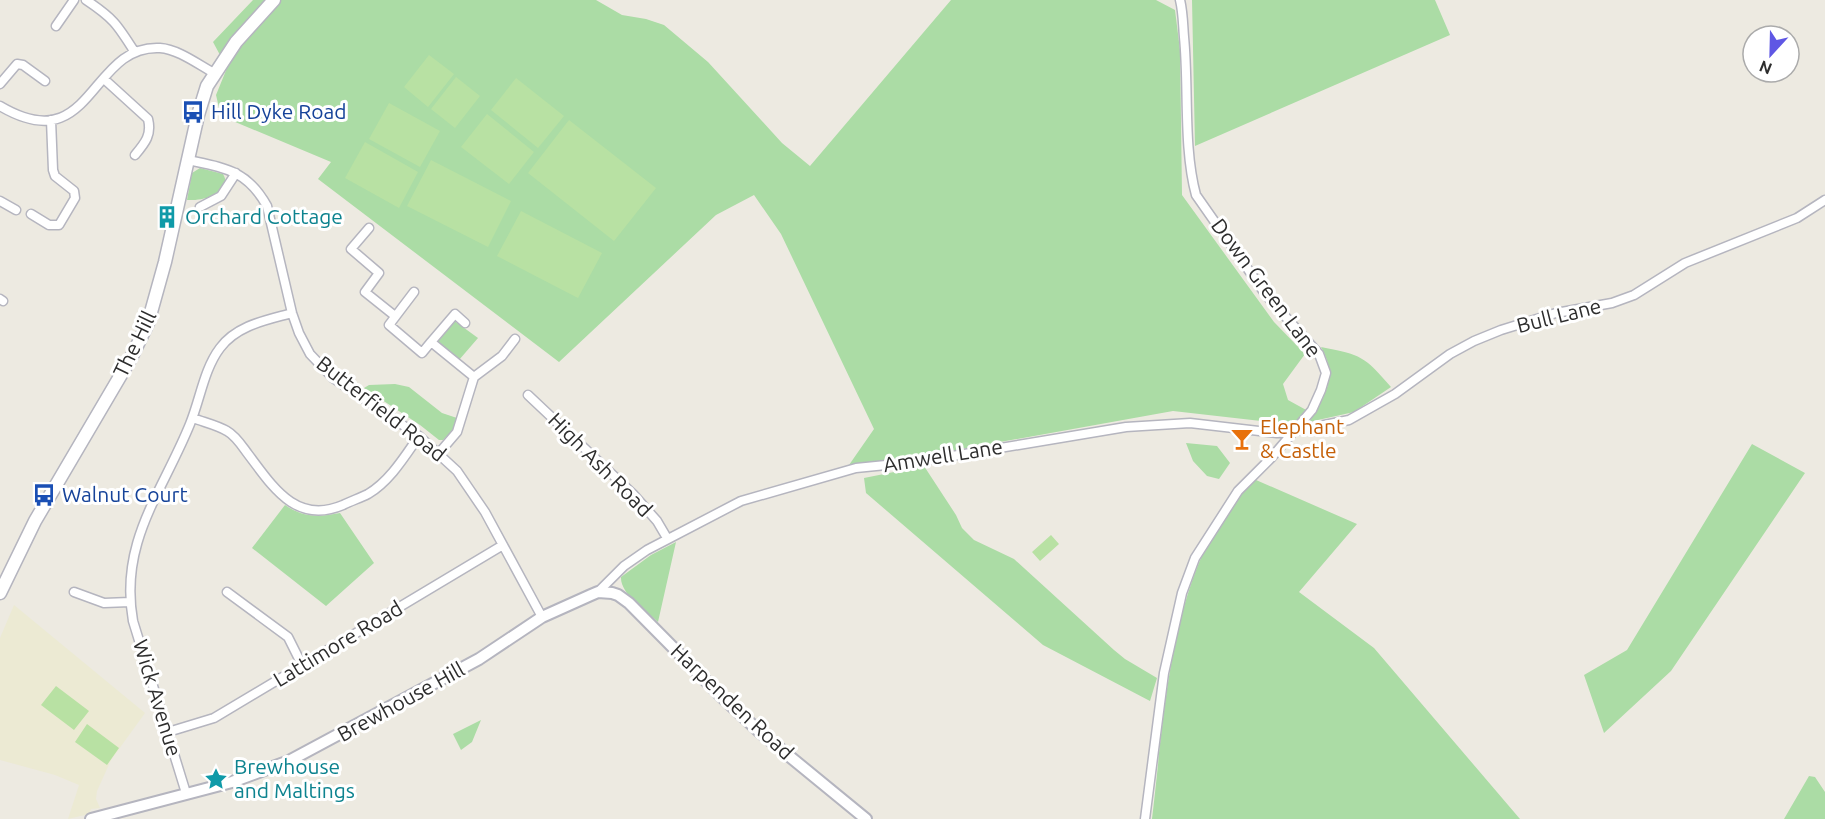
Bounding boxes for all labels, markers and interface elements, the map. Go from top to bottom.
north arrow [1741,24,1801,84]
text: N [1756,57,1774,78]
bus stop icon: Hill Dyke Road [180,99,206,125]
place label: Hill Dyke Road [211,99,347,123]
building icon: Orchard Cottage [154,204,180,230]
place label: Orchard Cottage [185,204,343,228]
street label: Down Green Lane [1207,213,1327,361]
street label: Bull Lane [1514,293,1603,337]
street label: The Hill [108,306,160,381]
street label: Butterfield Road [312,350,451,466]
street label: High Ash Road [544,407,658,521]
place label: Elephant & Castle [1260,414,1344,462]
bar icon: Elephant & Castle [1229,426,1255,452]
street label: Amwell Lane [881,434,1004,476]
bus stop icon: Walnut Court [31,482,57,508]
place label: Walnut Court [62,482,188,506]
street label: Lattimore Road [269,595,406,691]
street label: Wick Avenue [129,636,187,759]
street label: Harpenden Road [667,638,799,764]
street label: Brewhouse Hill [333,656,468,746]
place label: Brewhouse and Maltings [234,754,355,802]
place icon: Brewhouse and Maltings [203,766,229,792]

